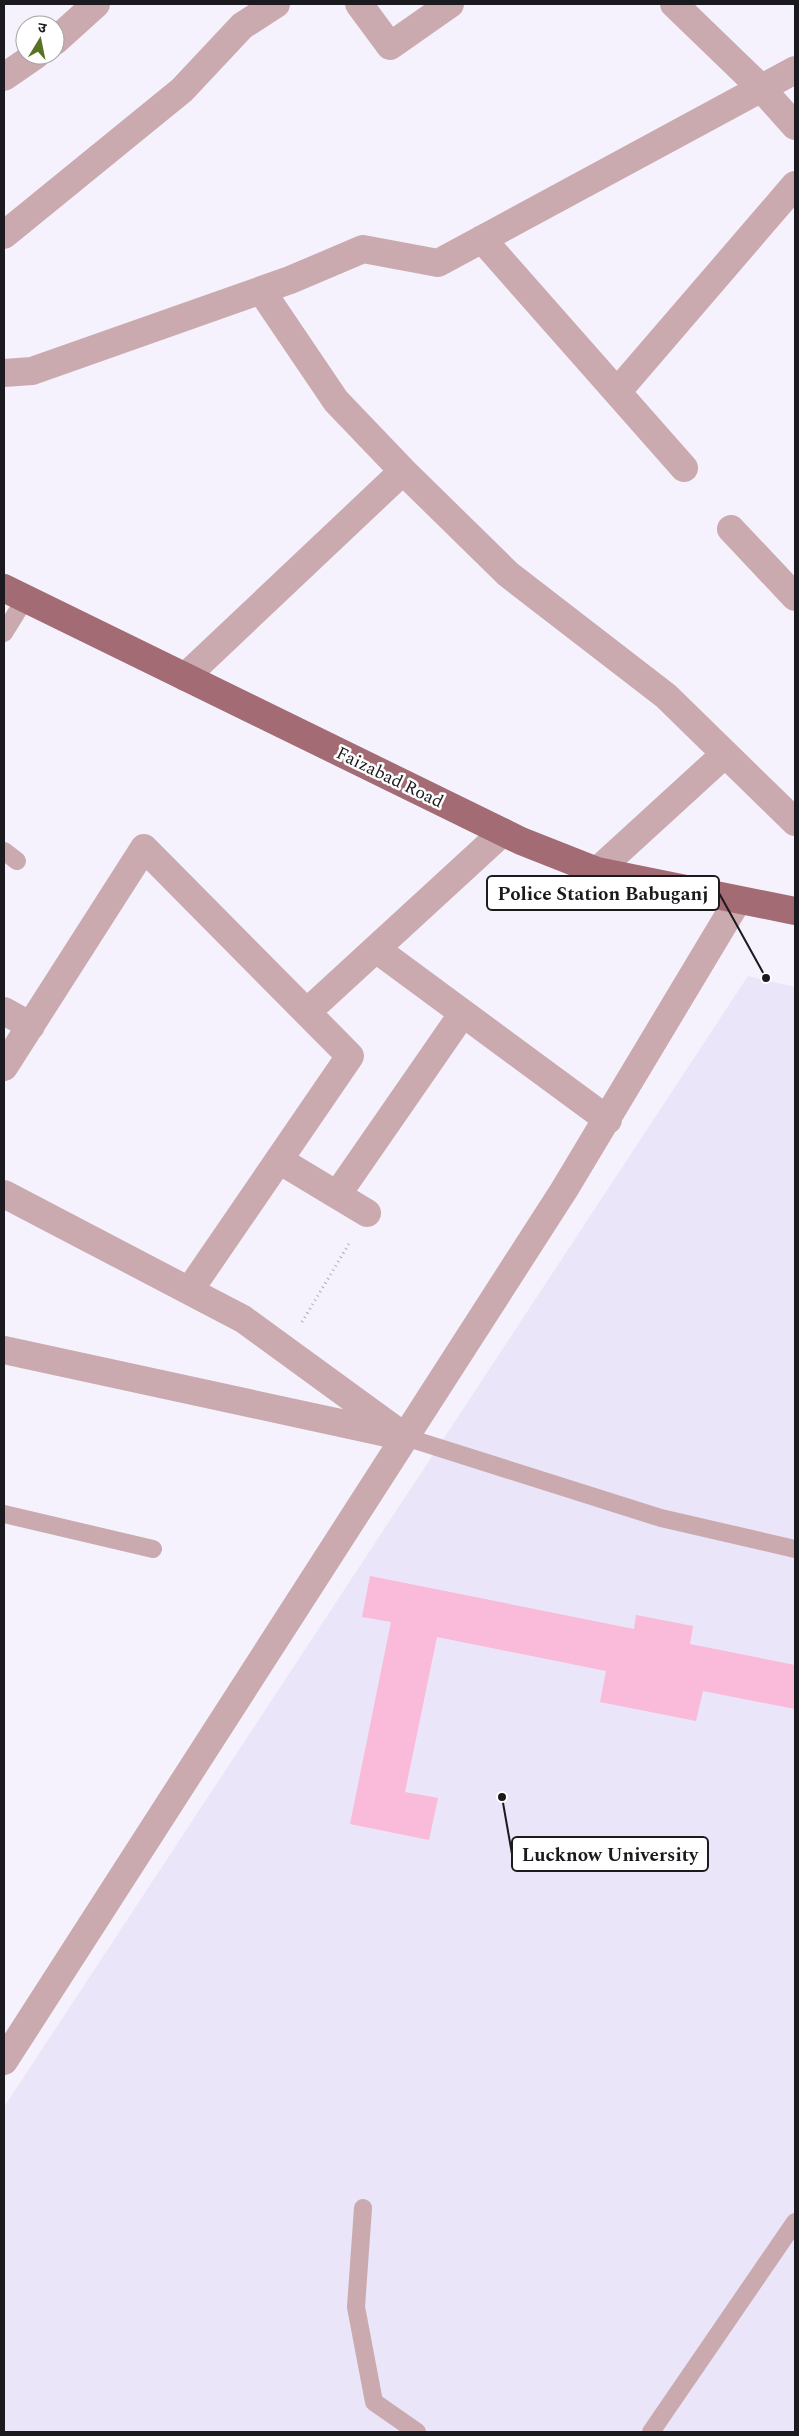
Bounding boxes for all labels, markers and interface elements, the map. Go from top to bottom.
north arrow [15,15,65,65]
text: उ [36,17,49,39]
street label: Faizabad Road [331,740,448,815]
callout: Police Station Babuganj [487,876,719,910]
text: Police Station Babuganj [497,880,709,909]
callout: Lucknow University [512,1837,708,1871]
text: Lucknow University [522,1841,699,1870]

